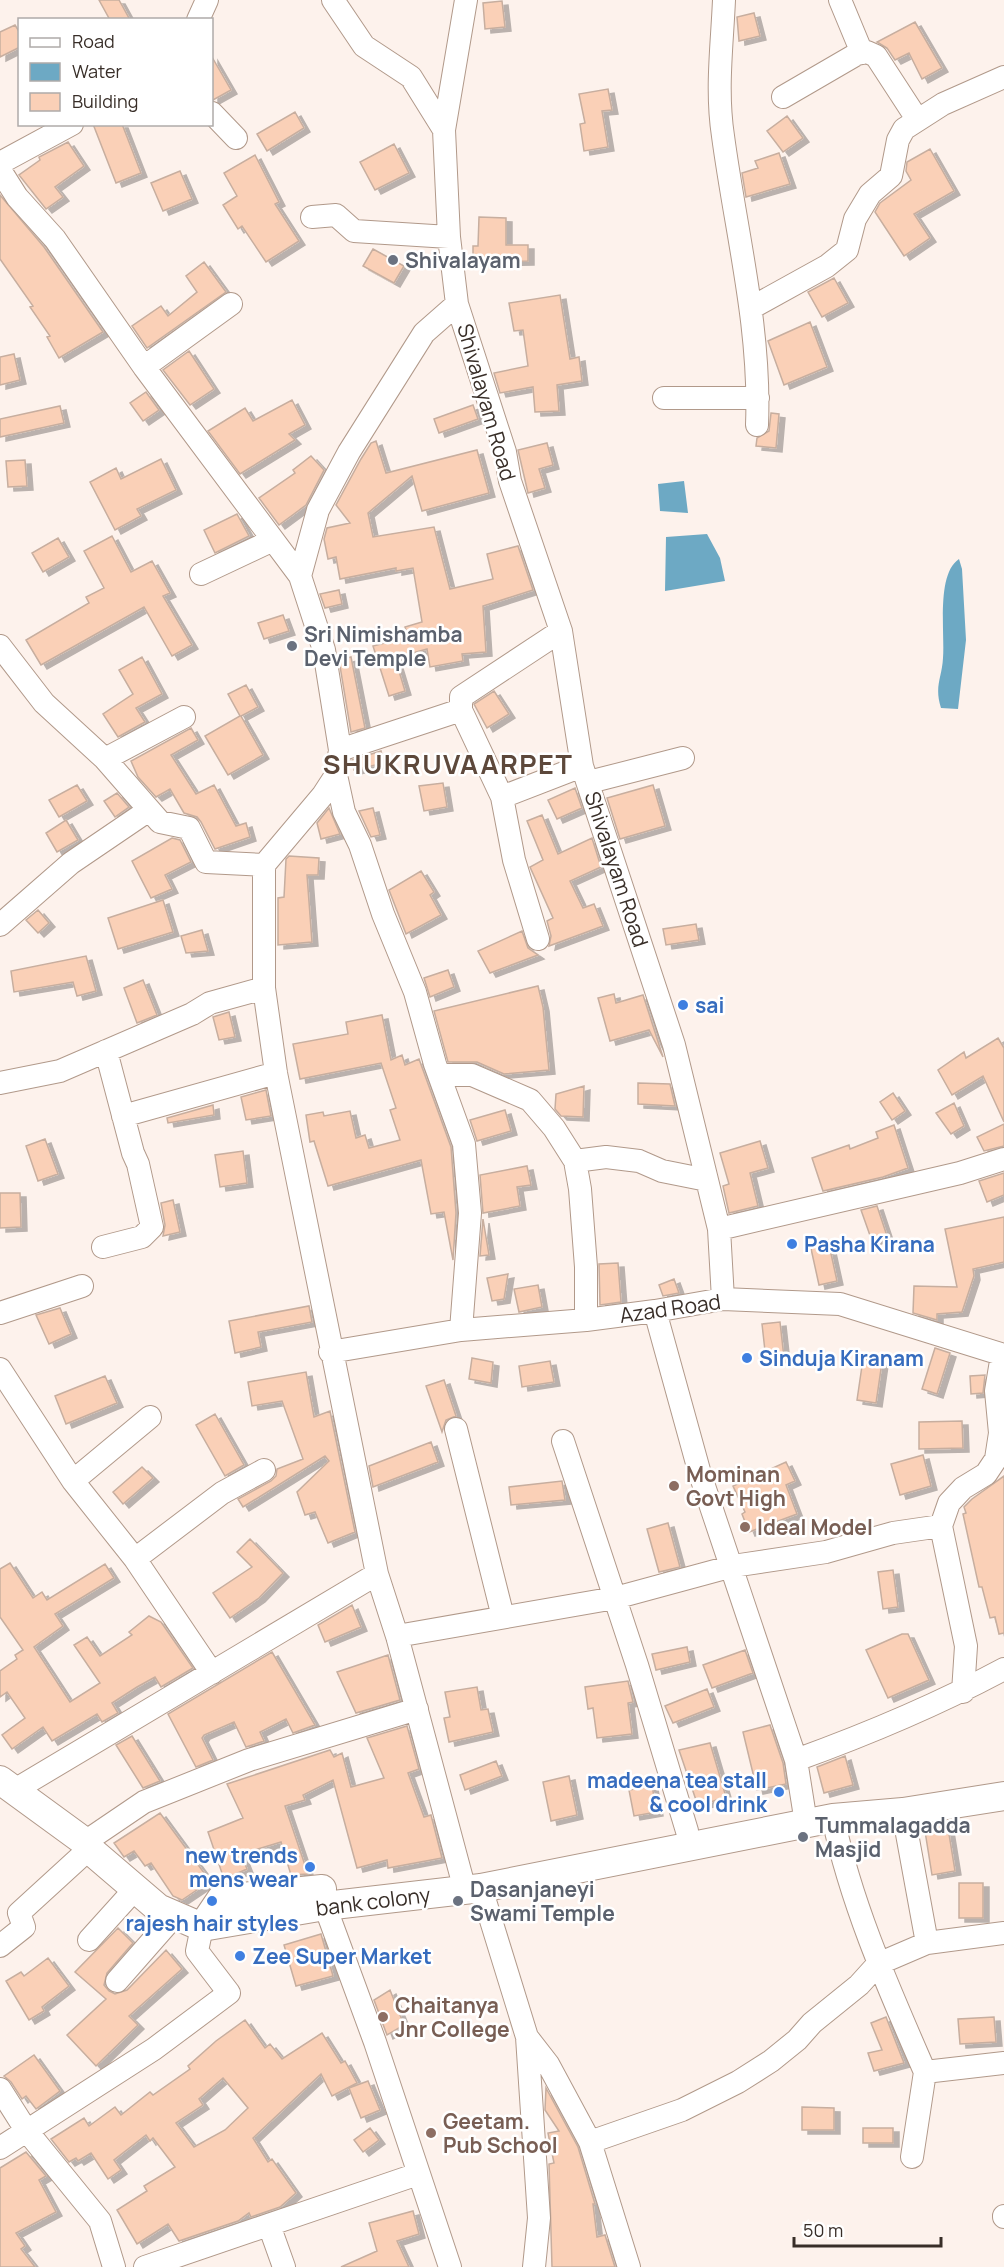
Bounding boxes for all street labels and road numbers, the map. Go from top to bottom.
street label: Shivalayam Road [451,320,523,484]
street label: Shivalayam Road [579,788,655,950]
street label: Azad Road [618,1287,722,1329]
street label: bank colony [314,1880,432,1922]

